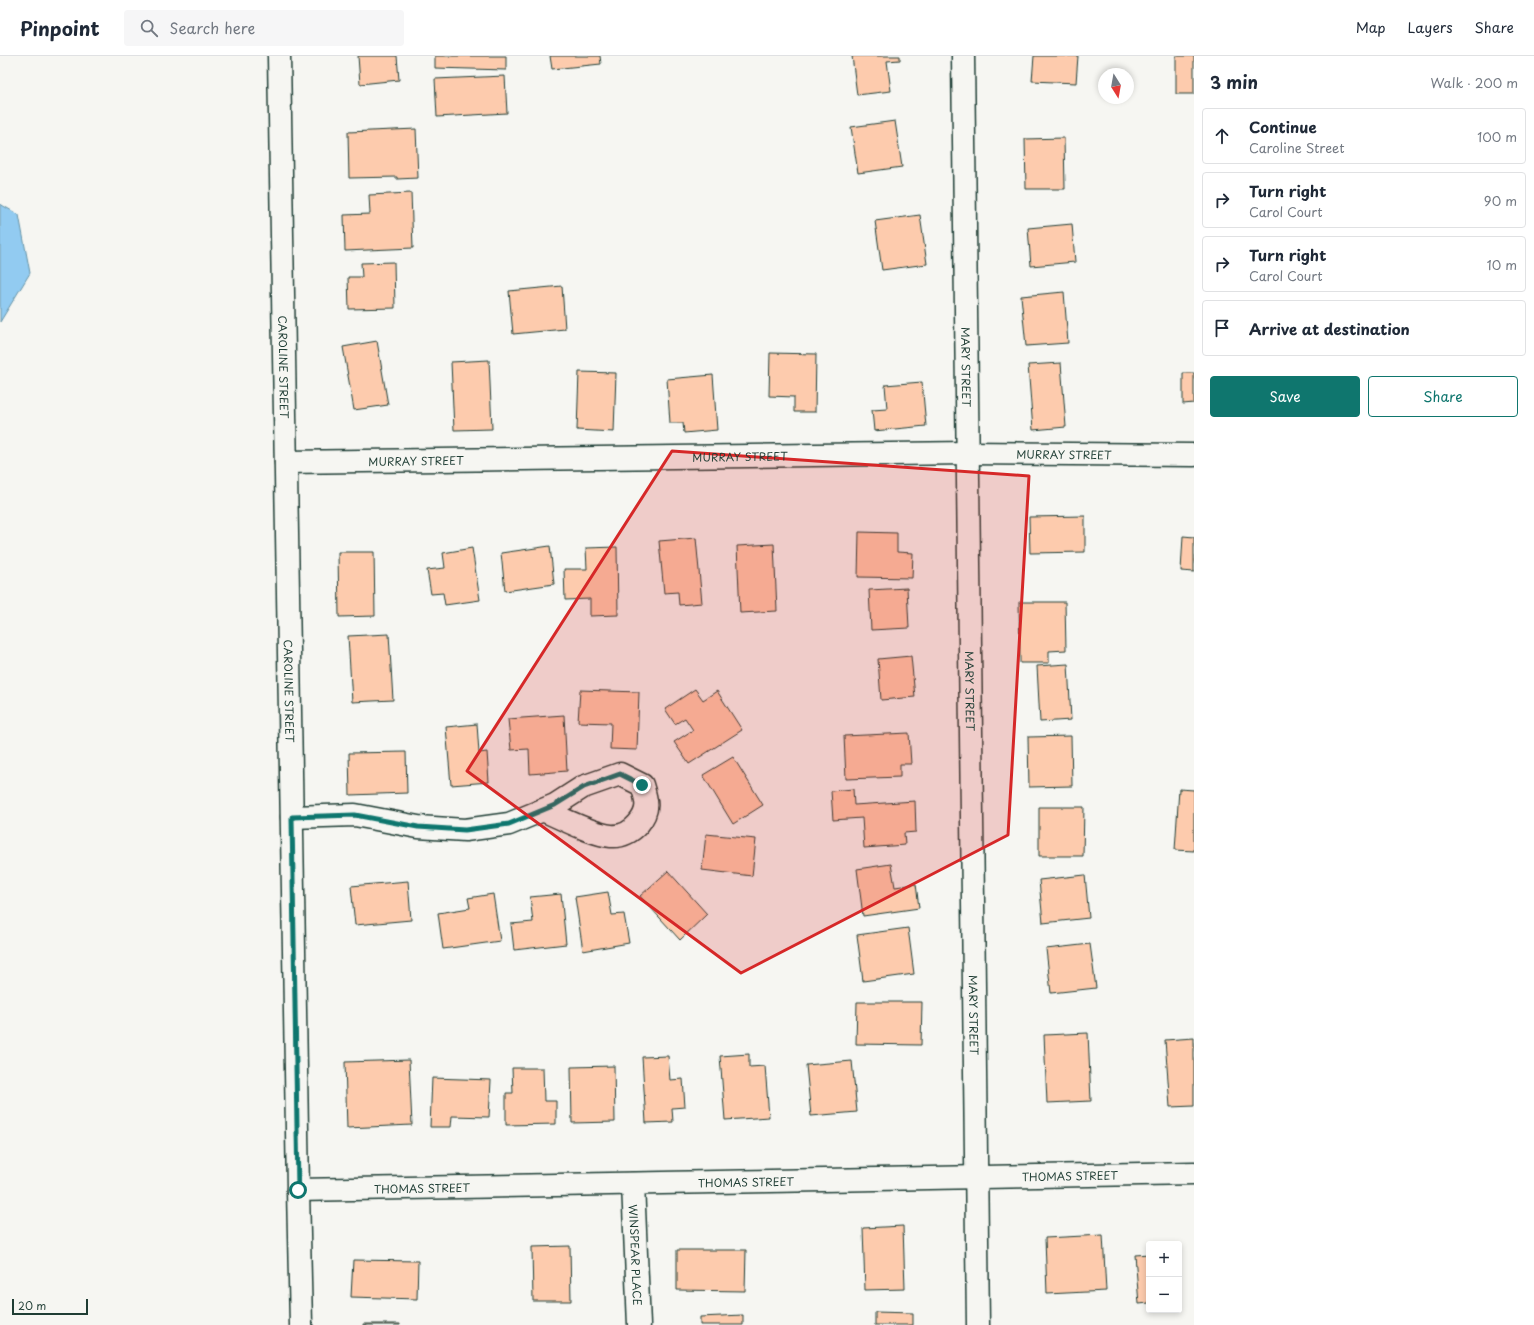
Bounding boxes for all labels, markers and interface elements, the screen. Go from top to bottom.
search box [124,10,404,46]
text: Pinpoint [20,14,100,42]
text: Search here [170,16,255,39]
icon: search [138,17,160,39]
text: Map [1356,17,1386,38]
text: Layers [1408,17,1453,38]
text: Share [1475,17,1514,38]
north arrow [1098,68,1134,104]
text: 3 min [1210,69,1258,95]
text: Walk · 200 m [1430,73,1518,92]
text: Continue [1249,115,1317,138]
icon: ahead [1211,125,1233,147]
text: 100 m [1477,127,1517,146]
text: Caroline Street [1249,138,1345,157]
text: Turn right [1249,179,1326,202]
icon: right [1211,189,1233,211]
text: 90 m [1484,191,1517,210]
text: Carol Court [1249,202,1323,221]
text: Turn right [1249,243,1326,266]
icon: right [1211,253,1233,275]
text: 10 m [1487,255,1517,274]
text: Carol Court [1249,266,1323,285]
street label: CAROLINE STREET [275,315,294,419]
icon: arrive [1211,317,1233,339]
text: Arrive at destination [1249,317,1410,340]
street label: MARY STREET [958,327,976,407]
button: Save [1210,376,1360,417]
button: Share [1368,376,1518,417]
street label: MURRAY STREET [1016,445,1112,463]
street label: MURRAY STREET [692,447,788,465]
street label: MURRAY STREET [368,451,464,469]
street label: CAROLINE STREET [280,639,299,743]
street label: MARY STREET [962,651,979,731]
route end [633,776,651,794]
street label: MARY STREET [965,975,983,1055]
street label: THOMAS STREET [1022,1166,1118,1185]
street label: THOMAS STREET [698,1172,795,1191]
street label: THOMAS STREET [374,1178,471,1197]
route start [289,1181,307,1199]
street label: WINSPEAR PLACE [625,1204,647,1306]
map controls [1146,1241,1182,1313]
button: + [1146,1241,1182,1277]
button: − [1146,1277,1182,1313]
scale bar [12,1297,88,1316]
text: 20 m [18,1297,46,1314]

